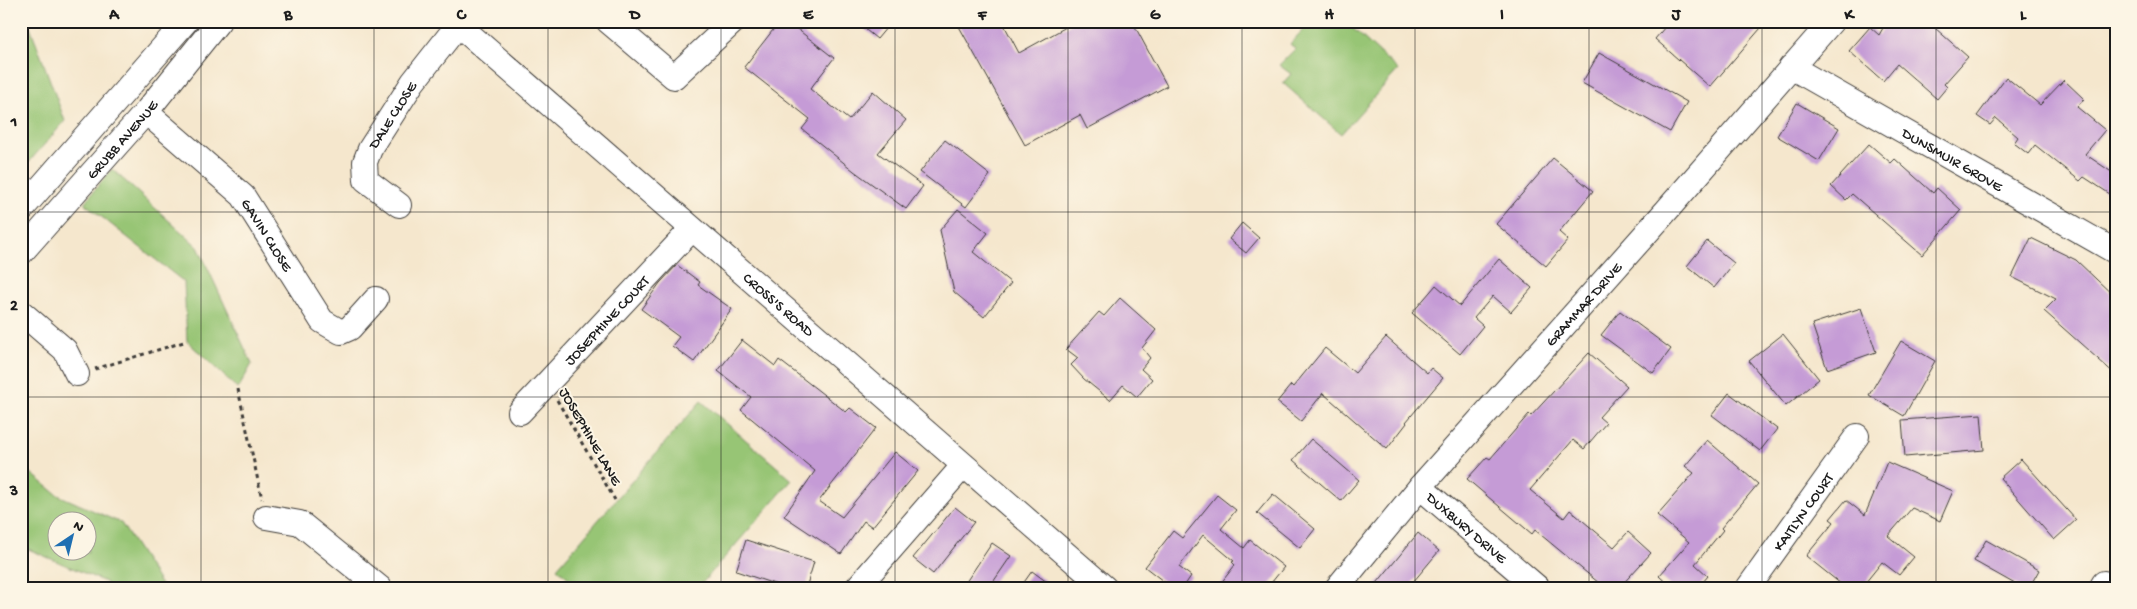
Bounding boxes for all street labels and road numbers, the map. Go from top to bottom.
street label: DALE CLOSE [365,78,422,154]
street label: GRUBB AVENUE [84,97,163,184]
street label: DUNSMUIR GROVE [1897,124,2006,197]
street label: GAVIN CLOSE [236,196,296,276]
street label: GRAMMAR DRIVE [1543,259,1627,351]
street label: CROSS'S ROAD [738,270,817,342]
street label: JOSEPHINE COURT [561,272,655,370]
street label: JOSEPHINE LANE [554,385,625,490]
street label: KAITLYN COURT [1770,469,1839,555]
street label: DUXBURY DRIVE [1421,489,1510,569]

